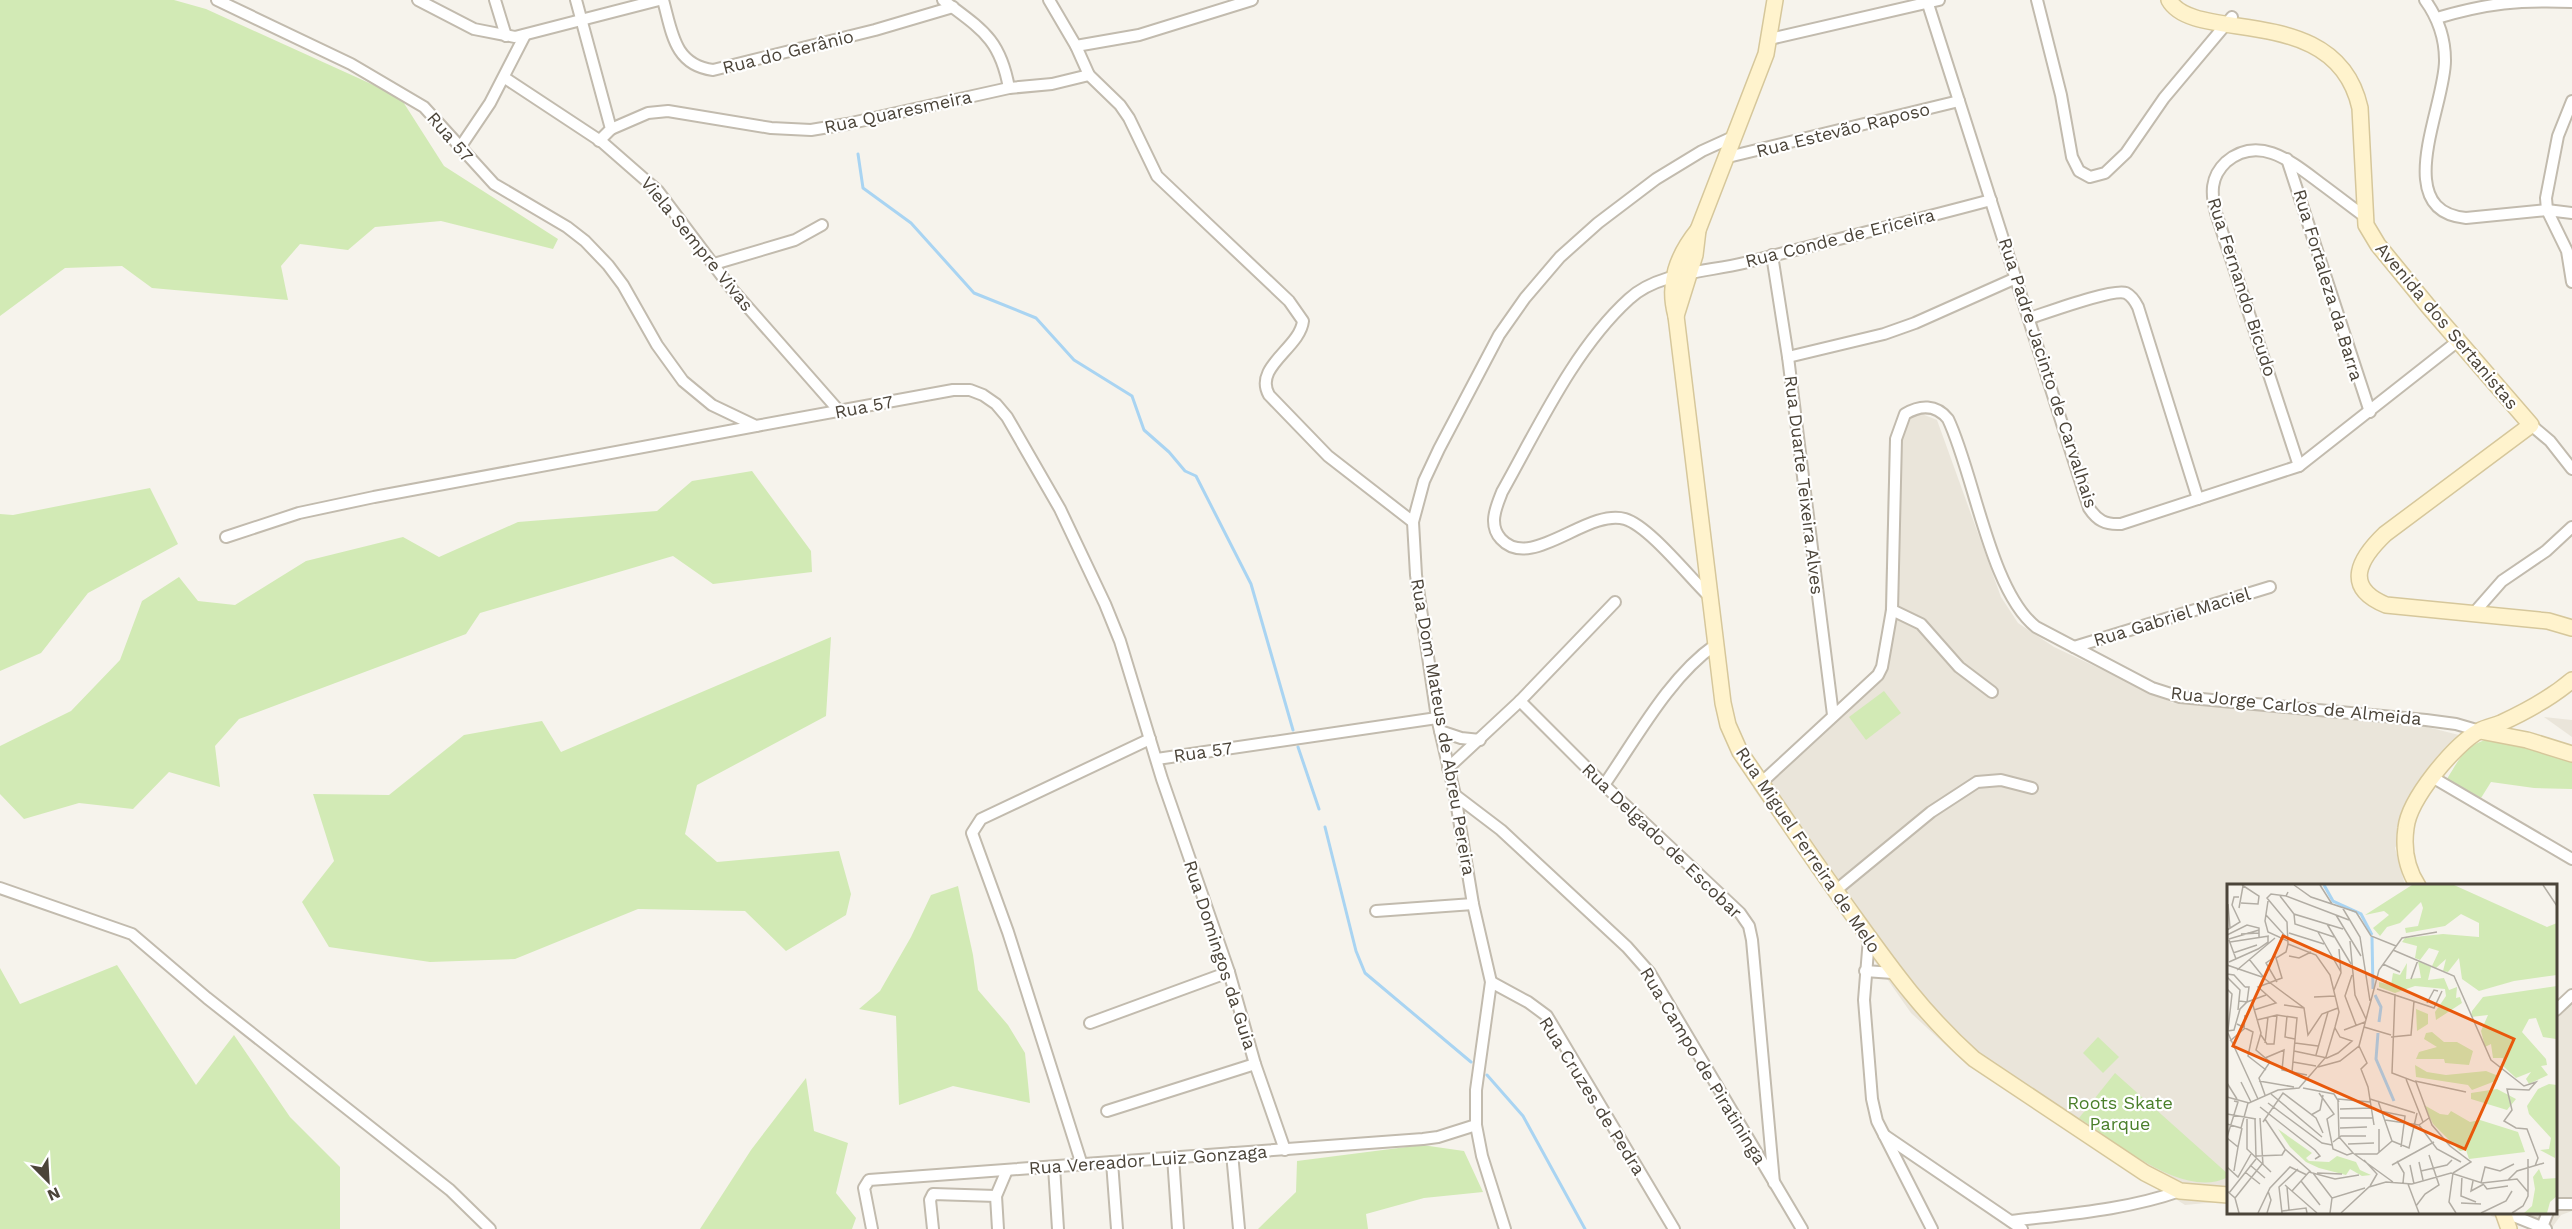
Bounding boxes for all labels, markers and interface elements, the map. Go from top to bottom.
street label: Rua do Gerânio [720,25,856,78]
street label: Rua Quaresmeira [822,86,973,137]
street label: Rua Estevão Raposo [1754,98,1932,161]
street label: Rua 57 [423,107,478,166]
street label: Viela Sempre Vivas [637,172,758,315]
street label: Rua Fortaleza da Barra [2289,186,2368,383]
street label: Rua Fernando Bicudo [2204,195,2281,379]
street label: Rua Conde de Ericeira [1743,204,1937,271]
street label: Rua Padre Jacinto de Carvalhais [1995,235,2102,511]
street label: Avenida dos Sertanistas [2372,238,2523,413]
street label: Rua Duarte Teixeira Alves [1781,374,1828,596]
street label: Rua 57 [833,391,895,422]
street label: Rua Dom Mateus de Abreu Pereira [1407,577,1480,877]
street label: Rua Gabriel Maciel [2091,583,2253,650]
street label: Rua Jorge Carlos de Almeida [2169,682,2423,729]
street label: Rua 57 [1172,737,1234,766]
street label: Rua Miguel Ferreira de Melo [1732,743,1885,957]
street label: Rua Delgado de Escobar [1578,759,1747,923]
street label: Rua Domingos da Guia [1180,857,1261,1052]
inset map [2227,884,2557,1214]
street label: Rua Campo de Piratininga [1636,963,1771,1168]
street label: Rua Cruzes de Pedra [1535,1013,1650,1179]
park label: Roots Skate Parque [2067,1092,2173,1134]
street label: Rua Vereador Luiz Gonzaga [1028,1141,1268,1178]
north arrow [18,1151,78,1211]
text: N [45,1183,63,1205]

